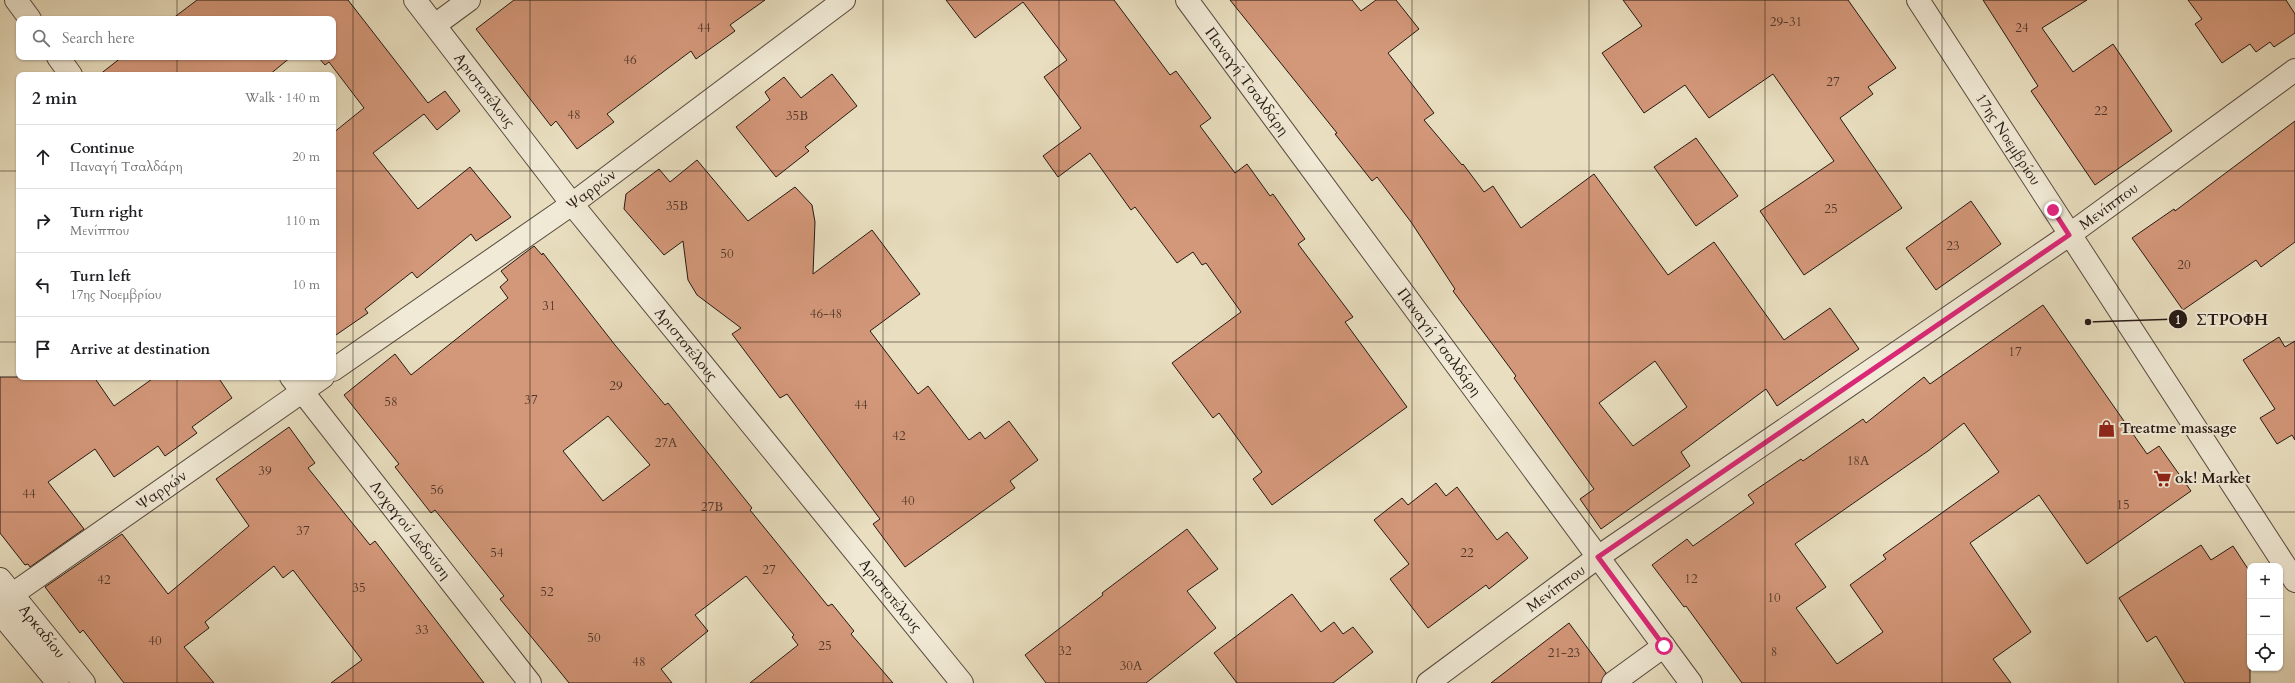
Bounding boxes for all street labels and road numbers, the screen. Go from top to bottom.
street label: Παναγή Τσαλδάρη [1200,23,1294,139]
street label: Αριστοτέλους [449,49,520,132]
street label: 17ης Νοεμβρίου [1971,89,2046,189]
street label: Ψαρρών [562,164,620,215]
street label: Μενίππου [2075,178,2142,234]
street label: Παναγή Τσαλδάρη [1393,284,1486,400]
street label: Αριστοτέλους [650,303,722,386]
street label: Ψαρρών [132,465,191,515]
street label: Λοχαγού Δεδούση [365,476,455,584]
street label: Αριστοτέλους [855,554,927,637]
street label: Μενίππου [1522,560,1589,617]
street label: Αρκαδίου [14,600,70,662]

